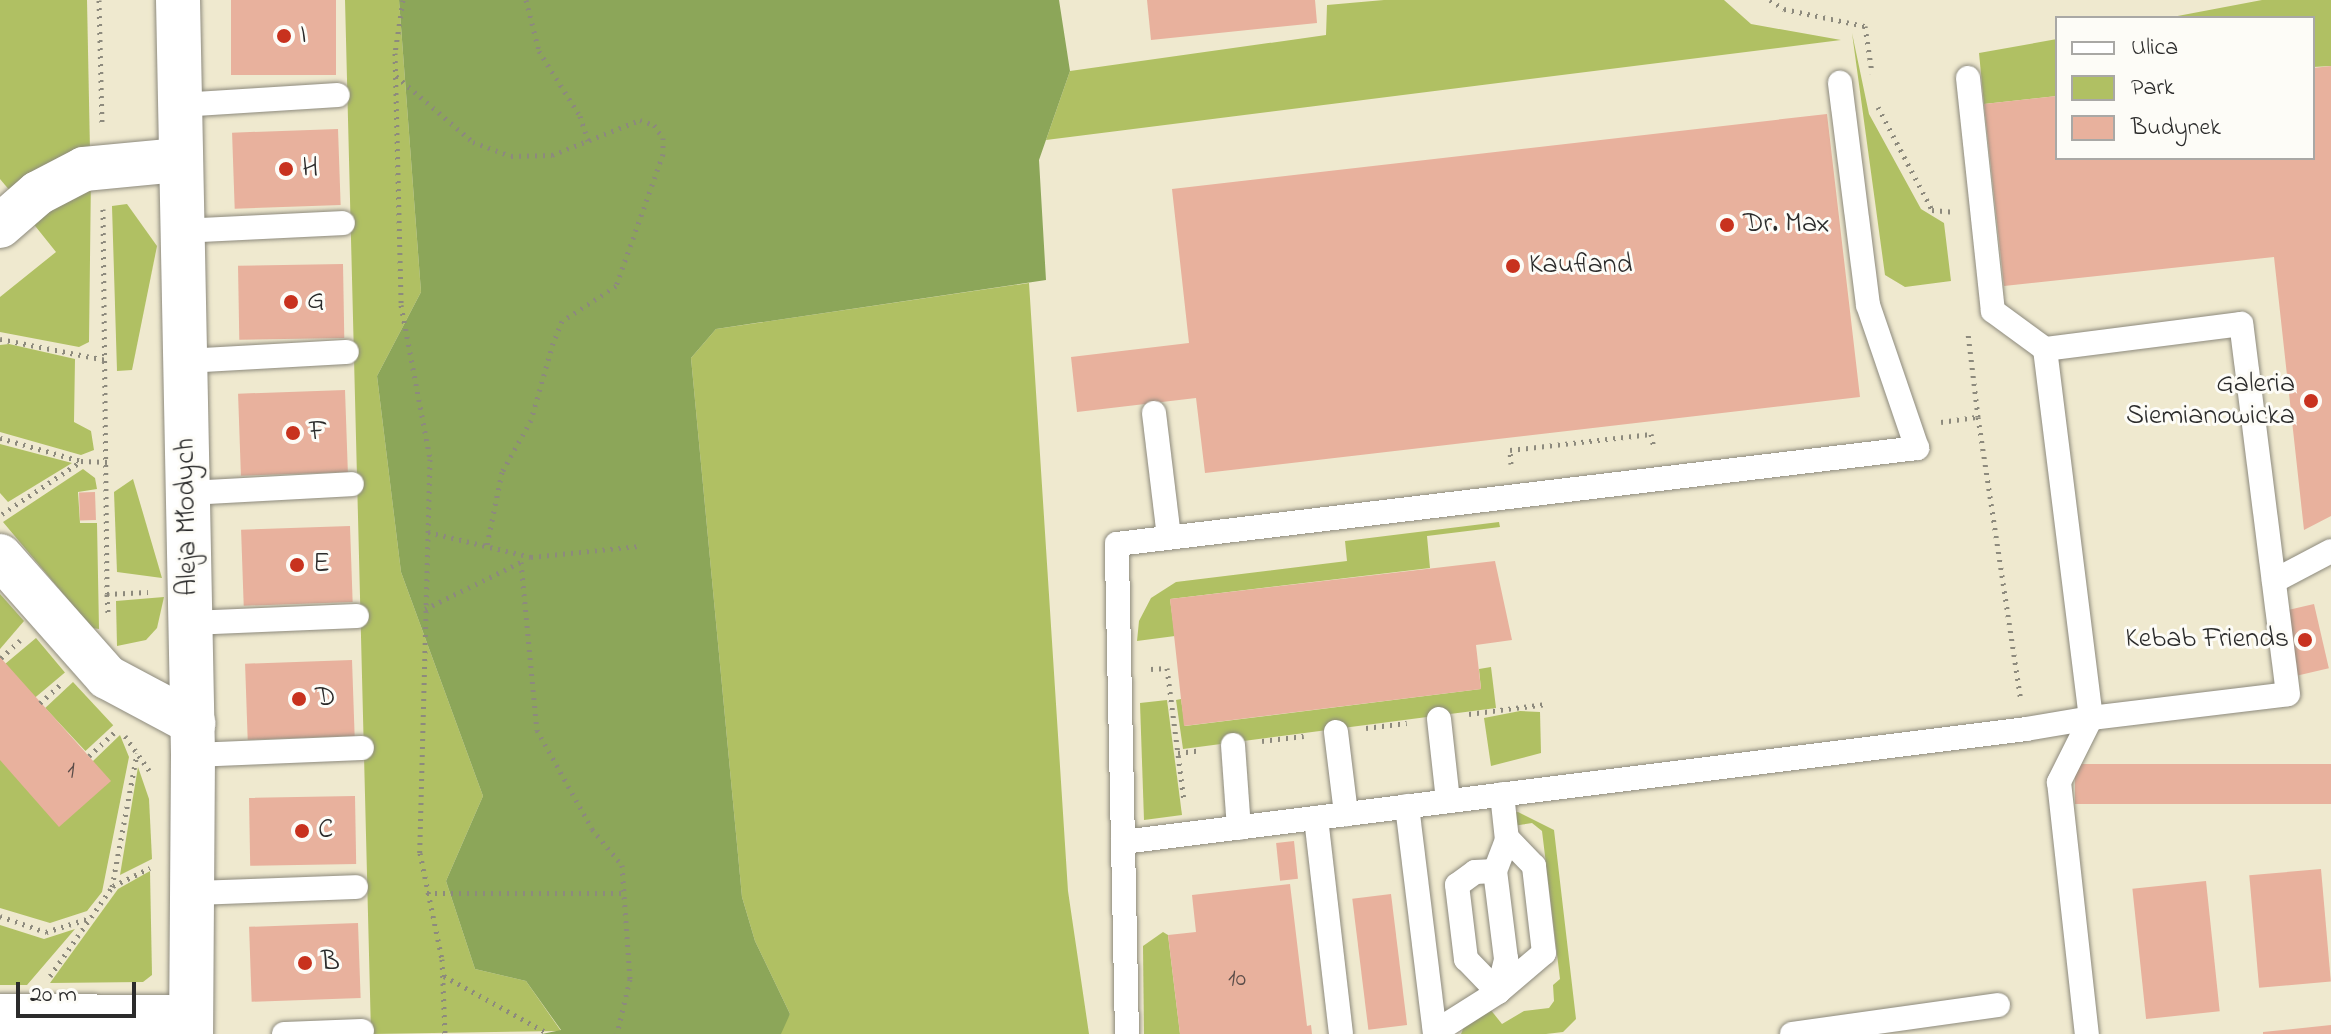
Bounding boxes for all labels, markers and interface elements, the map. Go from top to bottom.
legend [2055,16,2315,160]
place label: I [300,19,307,53]
marker: I [275,27,293,45]
text: Ulica [2131,31,2178,66]
text: Park [2131,71,2174,106]
text: Budynek [2131,111,2221,146]
place label: H [302,152,318,186]
marker: H [277,160,295,178]
place label: Dr. Max [1743,208,1830,242]
marker: Dr. Max [1718,216,1736,234]
place label: Kaufland [1529,249,1632,283]
marker: Kaufland [1504,257,1522,275]
place label: G [307,285,325,319]
marker: G [282,293,300,311]
place label: Galeria Siemianowicka [2126,368,2295,434]
marker: Galeria Siemianowicka [2302,392,2320,410]
place label: F [309,416,327,450]
marker: F [284,424,302,442]
street label: Aleja Młodych [170,438,206,596]
place label: E [313,548,330,582]
marker: E [288,556,306,574]
place label: Kebab Friends [2125,623,2289,657]
marker: Kebab Friends [2296,631,2314,649]
place label: D [315,682,336,716]
marker: D [290,690,308,708]
house number: 1 [67,758,75,786]
place label: C [318,814,333,848]
marker: C [293,822,311,840]
place label: B [321,946,340,980]
marker: B [296,954,314,972]
scale bar [20,966,140,1016]
house number: 10 [1228,966,1246,994]
text: 20 m [30,978,77,1013]

